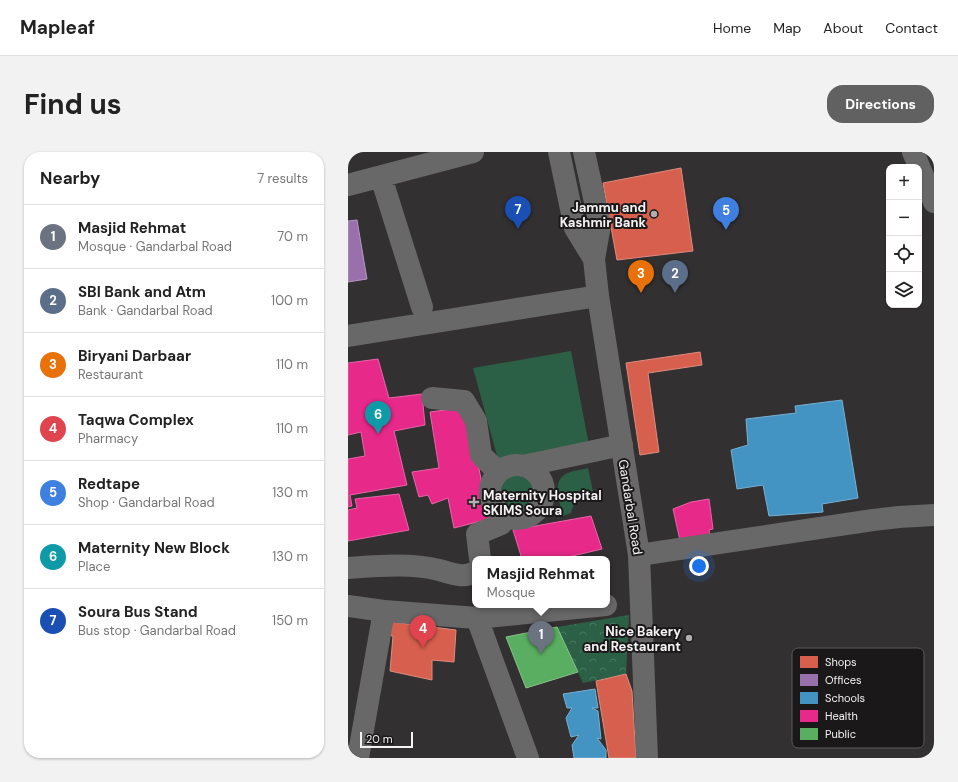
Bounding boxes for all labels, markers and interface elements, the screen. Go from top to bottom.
text: Mapleaf [20,15,95,40]
text: Home [713,19,751,37]
text: Map [773,19,801,37]
text: About [823,19,863,37]
text: Contact [885,19,938,37]
button: Directions [827,85,934,123]
text: Find us [24,86,122,123]
map controls [886,164,922,308]
button: + [886,164,922,200]
text: Nearby [40,167,100,189]
text: 7 results [257,170,308,187]
pin: 7 [505,196,531,229]
pin: 5 [713,197,739,230]
place label: Jammu and Kashmir Bank [560,199,646,231]
button: − [886,200,922,236]
marker: Jammu and Kashmir Bank [649,209,659,219]
text: Masjid Rehmat [78,218,186,238]
text: 1 [51,228,55,245]
text: 70 m [277,228,308,245]
button: locate [886,236,922,272]
text: Mosque · Gandarbal Road [78,238,232,255]
pin: 3 [628,260,654,293]
pin: 2 [662,260,688,293]
button: layers [886,272,922,308]
text: SBI Bank and Atm [78,282,206,302]
text: 2 [49,292,57,309]
text: 100 m [271,292,308,309]
text: Bank · Gandarbal Road [78,302,213,319]
text: Biryani Darbaar [78,346,191,366]
text: 3 [49,356,57,373]
text: 110 m [276,356,308,373]
text: Restaurant [78,366,143,383]
pin: 6 [365,401,391,434]
text: Taqwa Complex [78,410,194,430]
text: 4 [49,420,57,437]
text: 110 m [276,420,308,437]
text: Pharmacy [78,430,138,447]
street label: Gandarbal Road [615,458,646,556]
text: Redtape [78,474,140,494]
text: 5 [49,484,57,501]
text: 130 m [272,484,308,501]
place label: Maternity Hospital SKIMS Soura [483,487,602,519]
text: Shop · Gandarbal Road [78,494,215,511]
marker: Maternity Hospital SKIMS Soura [468,496,480,508]
text: Maternity New Block [78,538,230,558]
text: 6 [49,548,57,565]
text: 130 m [272,548,308,565]
popup [472,556,610,608]
your location [689,556,709,576]
text: Place [78,558,110,575]
text: Masjid Rehmat [487,564,595,584]
text: Mosque [487,584,535,601]
text: Soura Bus Stand [78,602,198,622]
text: 7 [50,612,56,629]
text: 150 m [272,612,308,629]
pin: 4 [410,615,436,648]
pin: 1 [528,621,554,654]
text: Bus stop · Gandarbal Road [78,622,236,639]
place label: Nice Bakery and Restaurant [584,623,681,655]
marker: Nice Bakery and Restaurant [684,633,694,643]
legend [792,648,924,748]
text: Shops [825,655,857,669]
text: Offices [825,673,862,687]
text: Schools [825,691,865,705]
text: Health [825,709,858,723]
text: Public [825,727,856,741]
scale bar [360,730,413,749]
text: 20 m [366,732,392,746]

